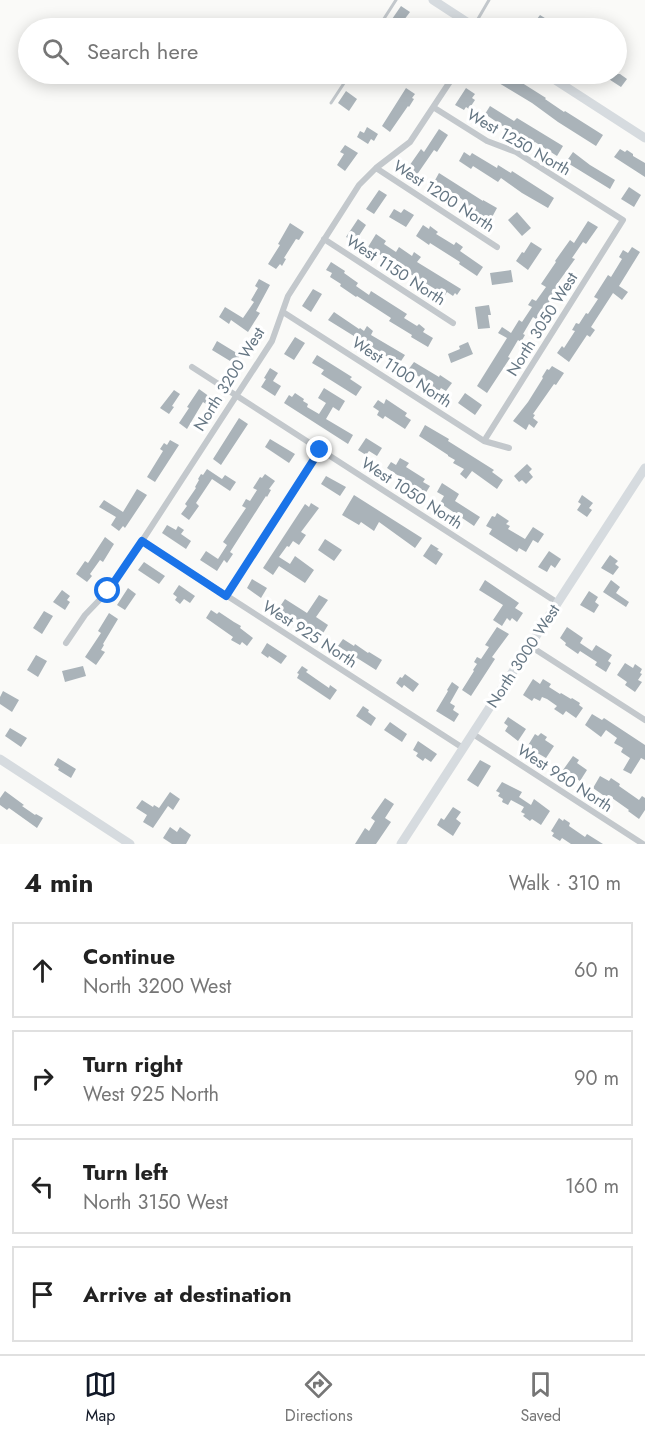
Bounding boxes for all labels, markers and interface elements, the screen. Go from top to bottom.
search box [18,18,627,84]
icon: search [39,35,72,68]
text: Search here [87,35,198,67]
street label: West 1250 North [463,103,575,181]
street label: West 1200 North [389,154,499,238]
street label: West 1150 North [342,229,450,311]
street label: North 3050 West [501,268,583,380]
street label: North 3200 West [188,322,270,435]
street label: West 1100 North [347,331,457,413]
route end [306,436,332,462]
street label: West 1050 North [357,451,467,535]
route start [94,577,120,603]
street label: West 925 North [258,595,362,673]
street label: North 3000 West [481,600,565,712]
street label: West 960 North [513,739,617,817]
text: 4 min [24,864,93,902]
text: Walk · 310 m [509,869,621,898]
text: Continue [83,940,175,972]
icon: ahead [26,954,59,987]
text: 60 m [574,956,619,985]
text: North 3200 West [83,972,231,1001]
text: Turn right [83,1048,183,1080]
icon: right [26,1062,59,1095]
text: 90 m [574,1064,619,1093]
text: West 925 North [83,1080,219,1109]
text: Turn left [83,1156,168,1188]
icon: left [26,1170,59,1203]
text: 160 m [565,1172,619,1201]
text: North 3150 West [83,1188,228,1217]
icon: arrive [26,1278,59,1311]
text: Arrive at destination [83,1278,292,1310]
tab: Map [84,1368,117,1427]
tab: Directions [285,1368,353,1427]
tab: Saved [520,1368,561,1427]

